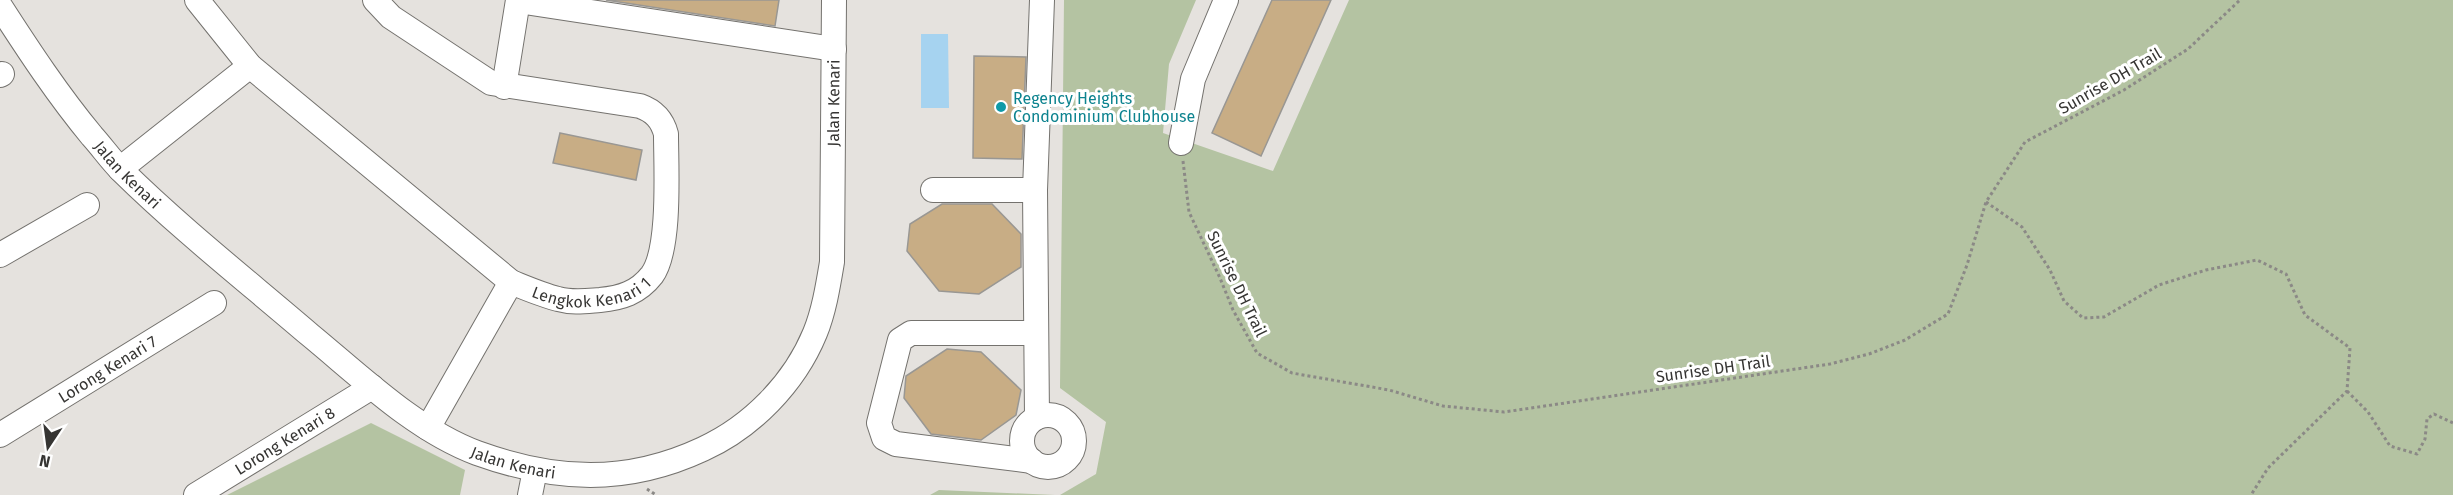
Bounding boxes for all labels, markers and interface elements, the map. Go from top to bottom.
street label: Sunrise DH Trail [2055,44,2165,118]
street label: Jalan Kenari [823,59,843,147]
place label: Regency Heights Condominium Clubhouse [1013,89,1195,126]
marker: Regency Heights Condominium Clubhouse [994,100,1008,114]
street label: Jalan Kenari [91,137,165,212]
street label: Sunrise DH Trail [1203,228,1271,340]
street label: Lengkok Kenari 1 [530,273,655,311]
street label: Lorong Kenari 7 [55,331,160,406]
street label: Sunrise DH Trail [1655,352,1772,386]
street label: Lorong Kenari 8 [231,403,338,478]
north arrow [18,417,78,477]
street label: Jalan Kenari [468,442,557,482]
text: N [37,451,52,472]

